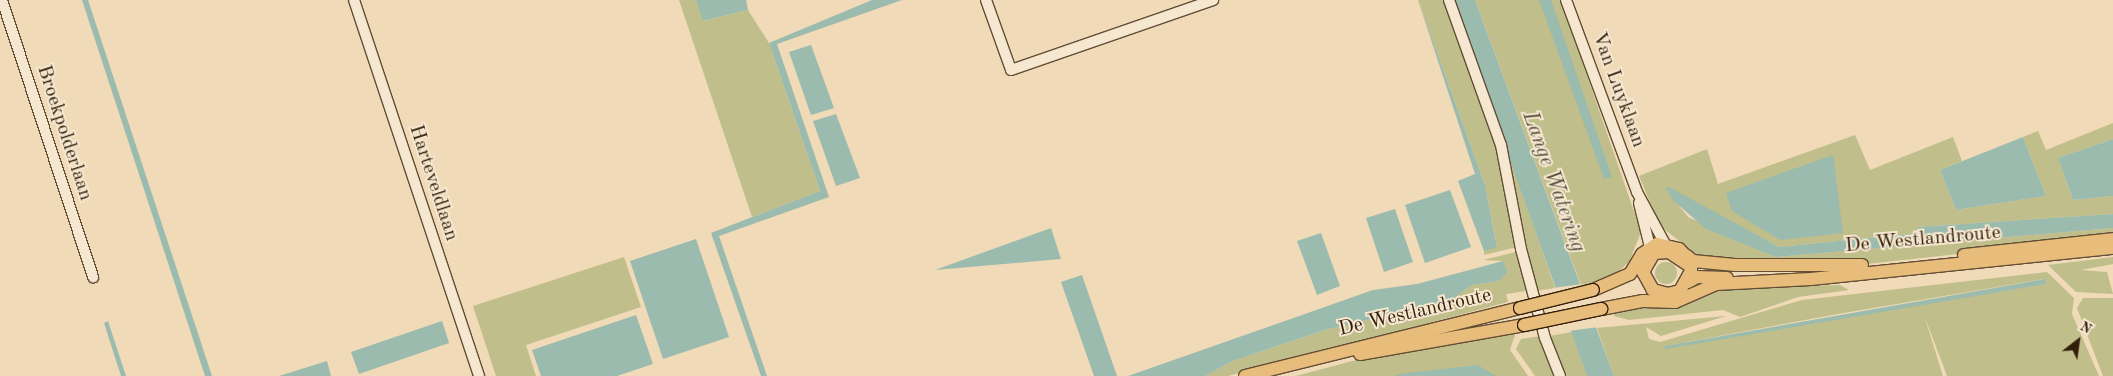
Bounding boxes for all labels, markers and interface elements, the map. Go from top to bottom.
street label: Van Luyklaan [1586,29,1650,151]
street label: Broekpolderlaan [31,62,97,204]
water label: Lange Watering [1516,108,1590,256]
street label: Harteveldlaan [403,122,463,244]
street label: De Westlandroute [1844,221,2002,259]
street label: De Westlandroute [1336,284,1494,342]
north arrow [2053,316,2103,366]
text: N [2077,319,2094,337]

